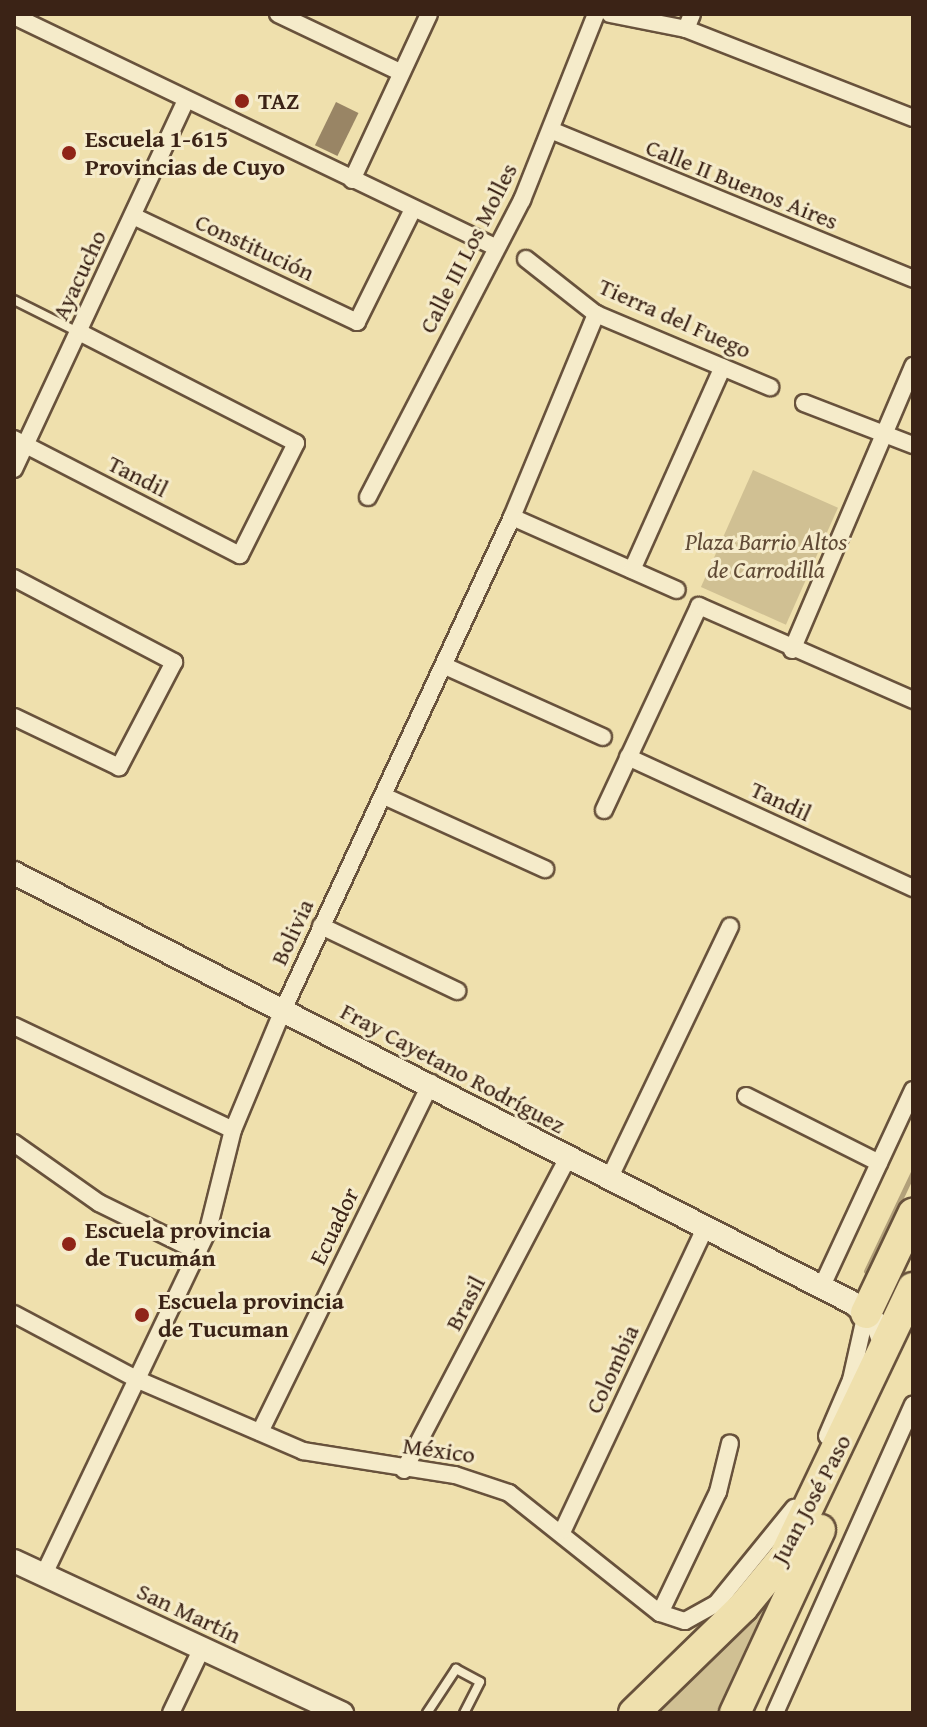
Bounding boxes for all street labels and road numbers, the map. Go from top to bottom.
street label: Calle II Buenos Aires [642,132,842,236]
street label: Calle III Los Molles [413,158,523,338]
street label: Constitución [191,207,319,287]
street label: Ayacucho [46,225,112,325]
street label: Tierra del Fuego [594,272,756,364]
street label: Tandil [103,449,173,503]
street label: Tandil [746,775,816,827]
street label: Bolivia [264,894,320,970]
street label: Fray Cayetano Rodríguez [336,997,570,1139]
street label: Ecuador [303,1183,365,1269]
street label: Brasil [439,1271,491,1335]
street label: Colombia [579,1320,645,1418]
street label: Juan José Paso [765,1429,857,1569]
street label: México [401,1431,477,1469]
street label: San Martín [132,1576,246,1650]

